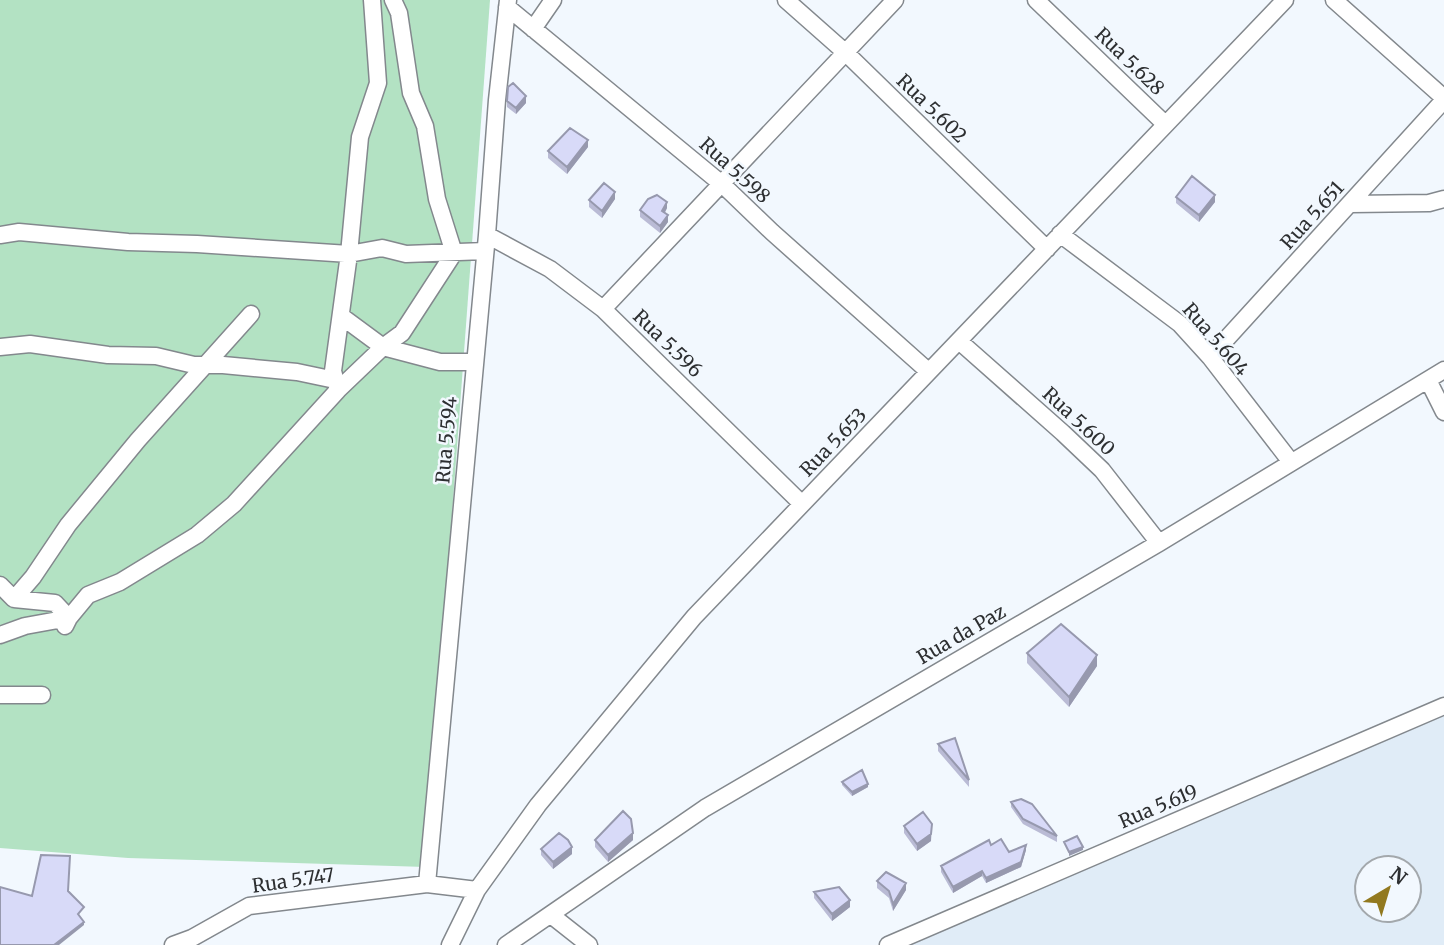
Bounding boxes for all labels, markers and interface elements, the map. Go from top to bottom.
street label: Rua 5.628 [1090,22,1170,100]
street label: Rua 5.602 [892,69,972,147]
street label: Rua 5.598 [695,132,775,208]
street label: Rua 5.651 [1275,176,1349,254]
street label: Rua 5.604 [1178,297,1254,381]
street label: Rua 5.596 [628,304,708,382]
street label: Rua 5.600 [1038,382,1120,460]
street label: Rua 5.594 [430,395,462,484]
street label: Rua 5.653 [795,403,871,481]
street label: Rua da Paz [912,599,1010,669]
street label: Rua 5.619 [1115,779,1201,833]
north arrow [1353,854,1423,924]
street label: Rua 5.747 [250,862,336,898]
text: N [1385,862,1412,890]

